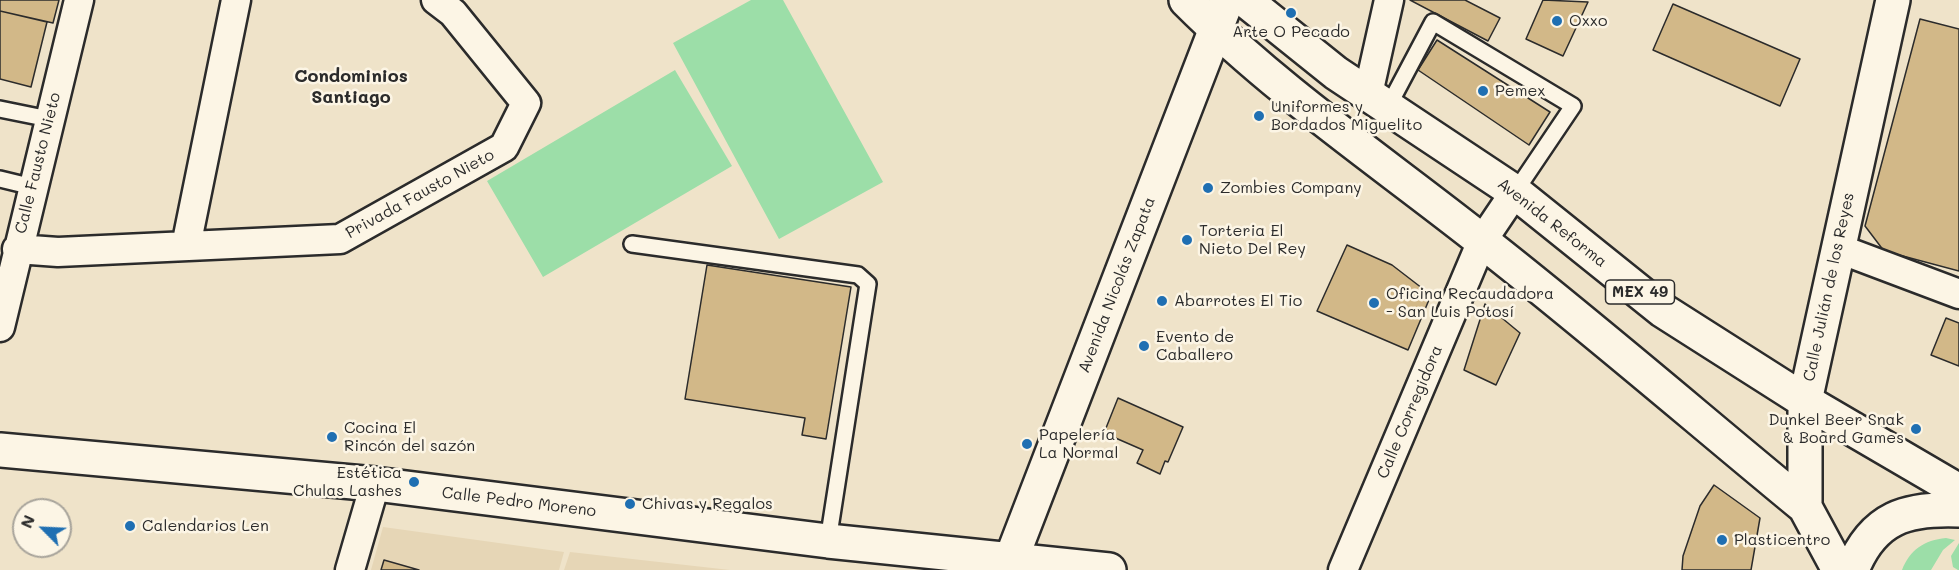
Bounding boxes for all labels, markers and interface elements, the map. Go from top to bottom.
marker: Arte O Pecado [1284,6,1298,20]
place label: Oxxo [1569,11,1607,31]
marker: Oxxo [1550,14,1564,28]
place label: Arte O Pecado [1232,22,1350,42]
district label: Condominios Santiago [294,65,408,107]
place label: Pemex [1495,81,1545,101]
marker: Pemex [1476,84,1490,98]
street label: Calle Fausto Nieto [11,90,65,236]
place label: Uniformes y Bordados Miguelito [1271,97,1422,135]
marker: Uniformes y Bordados Miguelito [1252,109,1266,123]
street label: Privada Fausto Nieto [342,145,498,243]
street label: Avenida Reforma [1494,174,1610,272]
place label: Zombies Company [1220,178,1362,198]
marker: Zombies Company [1201,181,1215,195]
street label: Calle Julián de los Reyes [1800,191,1858,383]
street label: Avenida Nicolás Zapata [1075,194,1159,376]
place label: Torteria El Nieto Del Rey [1199,221,1306,259]
marker: Torteria El Nieto Del Rey [1180,233,1194,247]
road number: MEX 49 [1606,280,1674,304]
place label: Oficina Recaudadora - San Luis Potosí [1386,284,1554,322]
place label: Abarrotes El Tio [1174,291,1302,311]
marker: Abarrotes El Tio [1155,294,1169,308]
marker: Oficina Recaudadora - San Luis Potosí [1367,296,1381,310]
place label: Evento de Caballero [1156,327,1234,365]
marker: Evento de Caballero [1137,339,1151,353]
street label: Calle Corregidora [1373,342,1447,482]
place label: Dunkel Beer Snak & Board Games [1769,410,1904,448]
place label: Cocina El Rincón del sazón [344,418,475,456]
marker: Dunkel Beer Snak & Board Games [1909,422,1923,436]
place label: Papelería La Normal [1039,425,1119,463]
marker: Cocina El Rincón del sazón [325,430,339,444]
marker: Papelería La Normal [1020,437,1034,451]
place label: Estética Chulas Lashes [293,463,402,501]
marker: Estética Chulas Lashes [407,475,421,489]
street label: Calle Pedro Moreno [441,483,597,521]
place label: Chivas y Regalos [642,494,773,514]
marker: Chivas y Regalos [623,497,637,511]
north arrow [12,498,72,558]
text: N [15,511,39,531]
place label: Calendarios Len [142,516,269,536]
marker: Calendarios Len [123,519,137,533]
place label: Plasticentro [1734,530,1830,550]
marker: Plasticentro [1715,533,1729,547]

